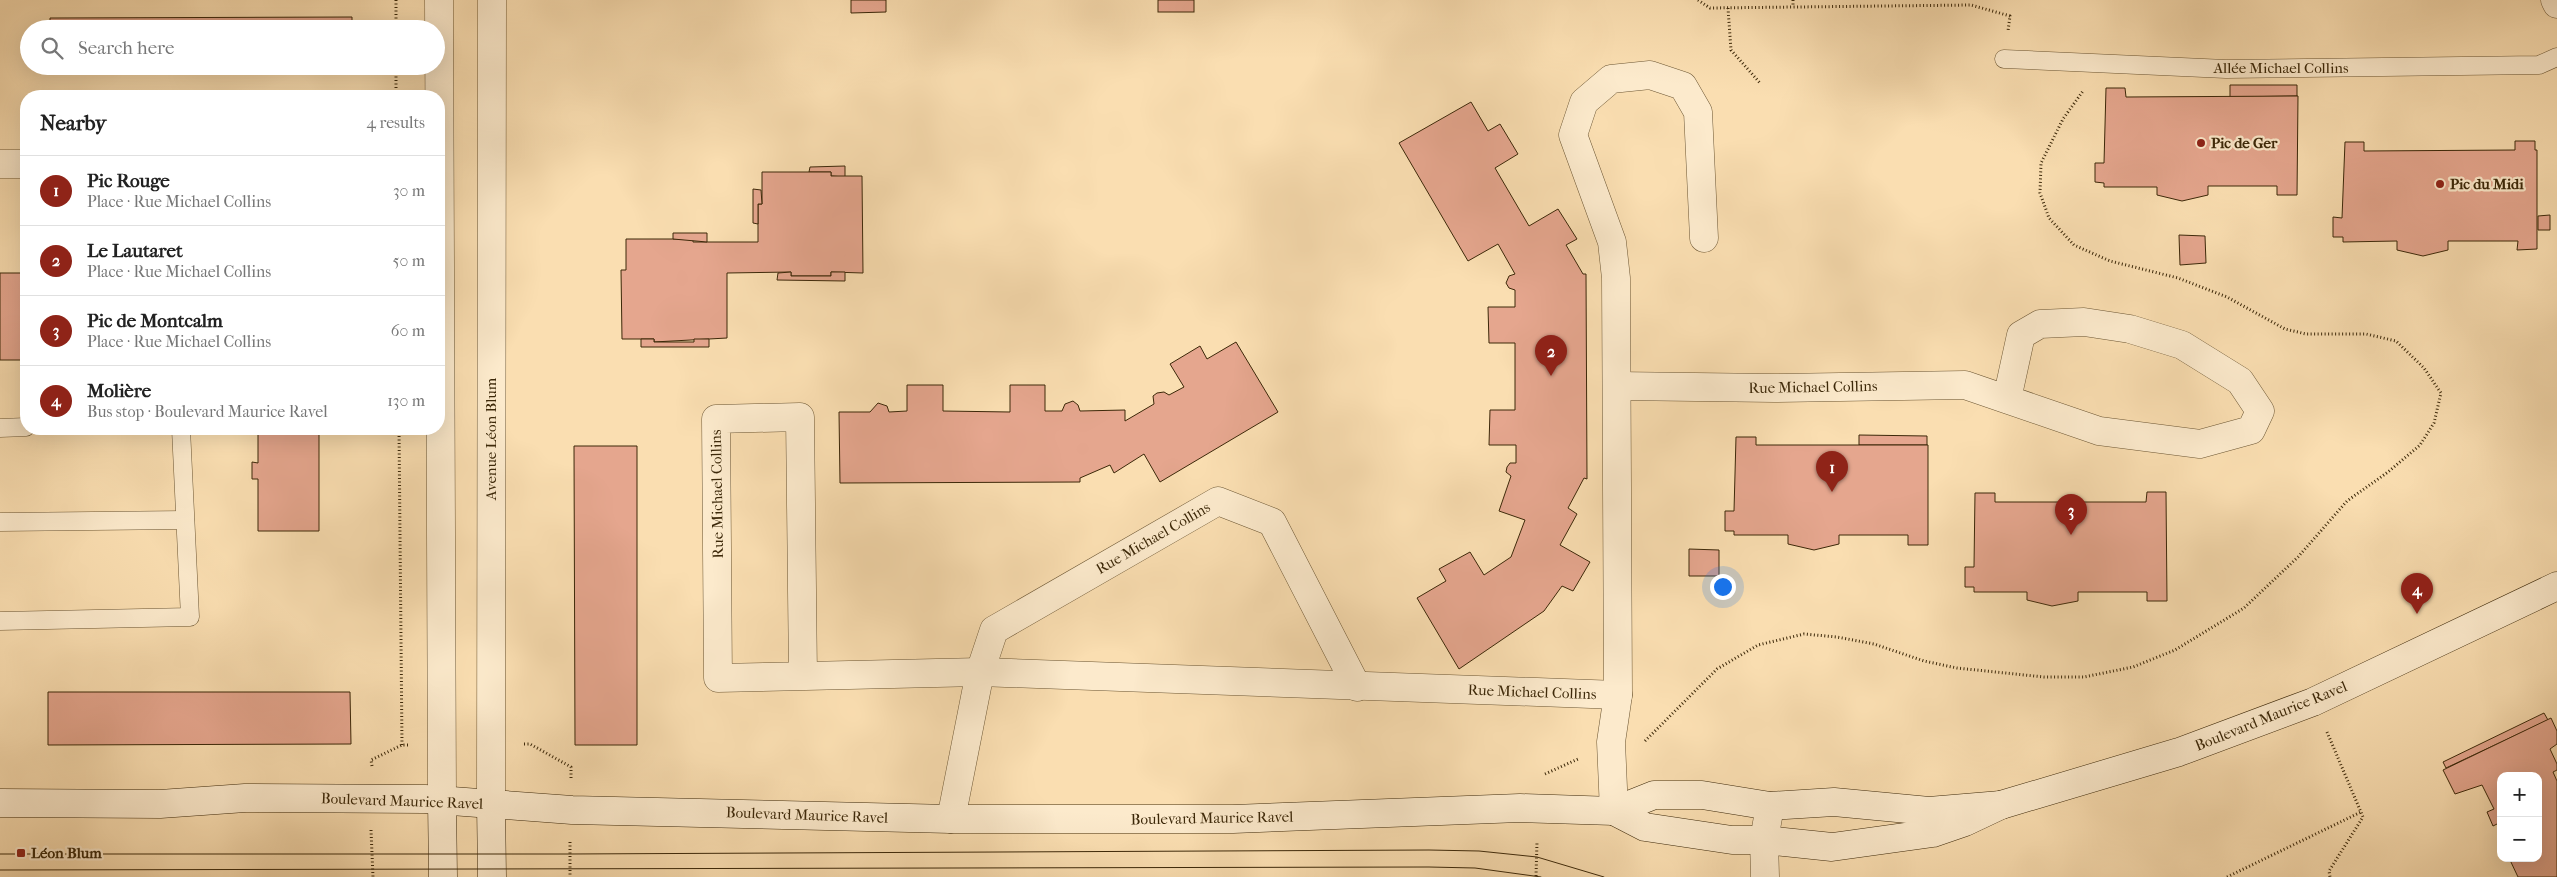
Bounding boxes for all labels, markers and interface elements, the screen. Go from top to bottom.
search box [20,20,445,75]
icon: search [38,34,66,62]
text: Search here [78,37,174,59]
street label: Allée Michael Collins [2212,59,2349,77]
text: Nearby [40,111,106,135]
text: 4 results [367,113,425,132]
place label: Pic de Ger [2211,134,2278,152]
marker: Pic de Ger [2195,137,2207,149]
text: Pic Rouge [87,170,170,192]
place label: Pic du Midi [2450,175,2524,193]
marker: Pic du Midi [2434,178,2446,190]
text: 1 [53,181,59,200]
text: 30 m [393,181,425,200]
text: Place · Rue Michael Collins [87,192,271,211]
text: Le Lautaret [87,240,183,262]
text: 2 [52,251,60,270]
text: 50 m [393,251,425,270]
text: Place · Rue Michael Collins [87,262,271,281]
text: Pic de Montcalm [87,310,223,332]
text: 3 [53,321,59,340]
text: 60 m [391,321,425,340]
text: Place · Rue Michael Collins [87,332,271,351]
pin: 2 [1535,335,1567,376]
street label: Avenue Léon Blum [482,377,500,501]
street label: Rue Michael Collins [1748,377,1878,397]
text: Molière [87,380,151,402]
text: 4 [51,391,61,410]
text: 130 m [387,391,425,410]
text: Bus stop · Boulevard Maurice Ravel [87,402,328,421]
street label: Rue Michael Collins [707,429,727,559]
pin: 1 [1816,451,1848,492]
pin: 3 [2055,494,2087,535]
street label: Rue Michael Collins [1093,498,1214,578]
pin: 4 [2401,573,2433,614]
your location [1710,574,1736,600]
street label: Boulevard Maurice Ravel [2192,677,2350,755]
street label: Rue Michael Collins [1467,681,1597,703]
map controls [2497,772,2542,862]
button: + [2497,772,2542,817]
street label: Boulevard Maurice Ravel [321,789,483,813]
street label: Boulevard Maurice Ravel [726,803,888,827]
street label: Boulevard Maurice Ravel [1131,808,1293,828]
button: − [2497,817,2542,862]
place label: Léon Blum [31,844,102,862]
marker: Léon Blum [15,847,27,859]

